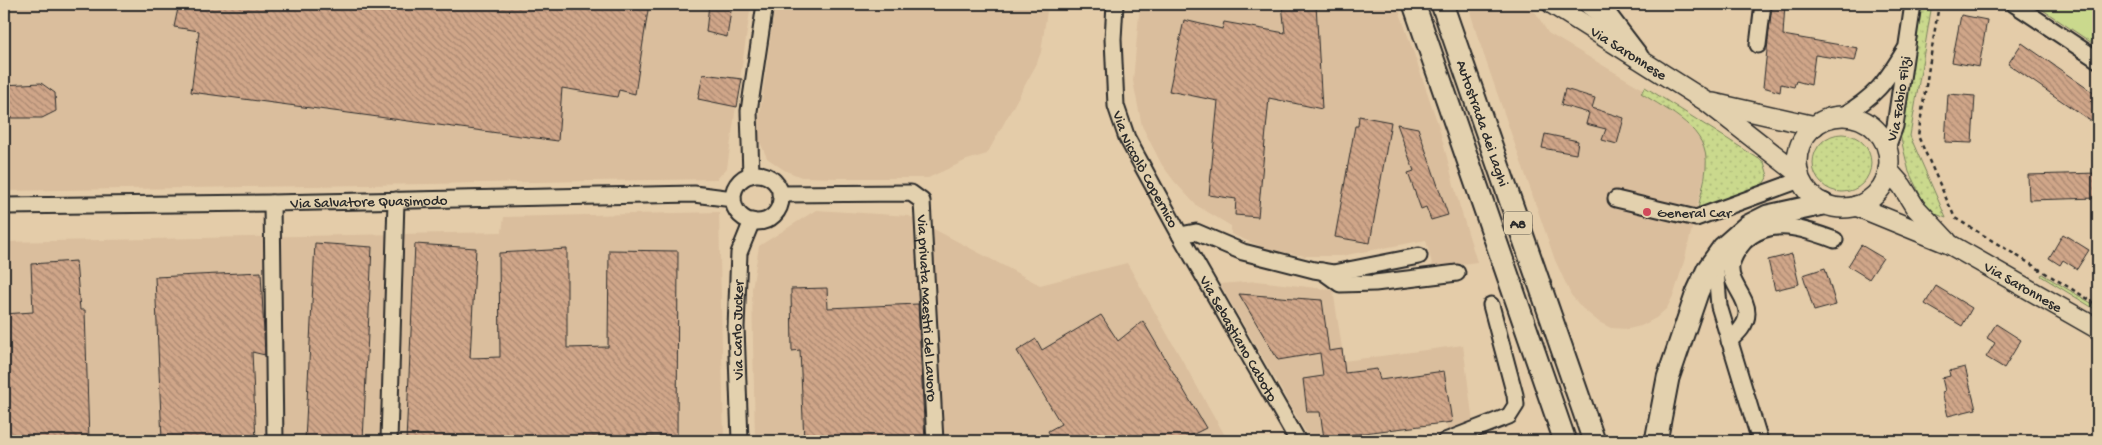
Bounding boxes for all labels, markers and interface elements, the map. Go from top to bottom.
street label: Via Saronnese [1585,23,1670,85]
street label: Via Fabio Filzi [1883,55,1916,145]
street label: Autostrada dei Laghi [1451,58,1512,189]
street label: Via Niccolò Copernico [1107,108,1181,232]
street label: Via Salvatore Quasimodo [289,192,448,214]
place label: General Car [1657,205,1733,223]
marker: General Car [1641,206,1653,218]
road number: A8 [1504,212,1532,234]
street label: Via privata Maestri del Lavoro [912,213,940,403]
street label: Via Saronnese [1979,258,2065,318]
street label: Via Sebastiano Caboto [1194,272,1281,406]
street label: Via Carlo Jucker [729,278,749,381]

